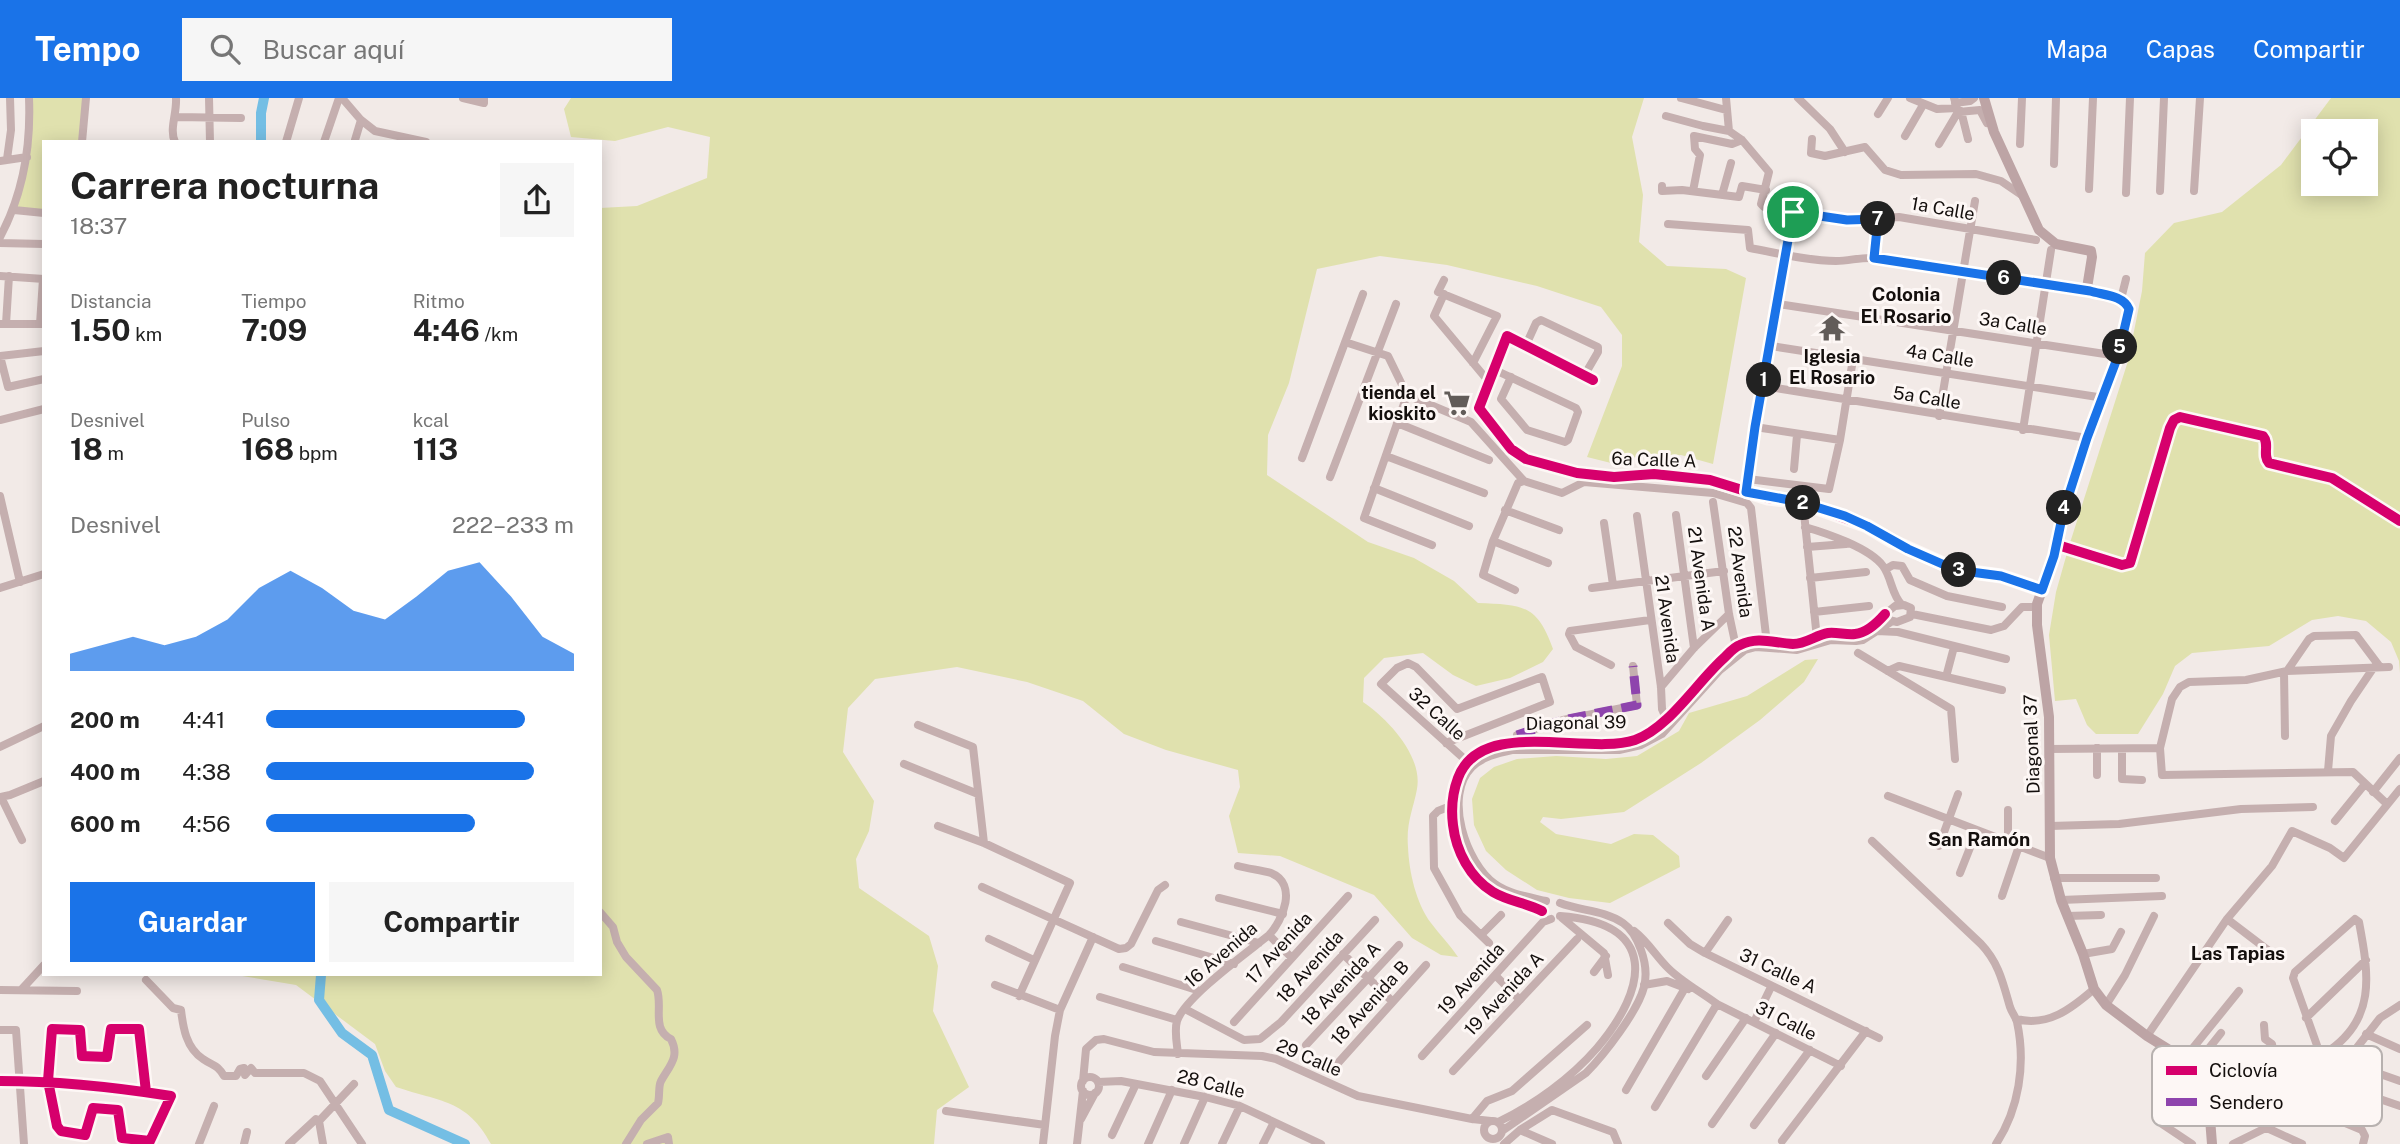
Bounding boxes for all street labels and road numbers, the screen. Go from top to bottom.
street label: 1a Calle [1910,193,1977,224]
street label: 3a Calle [1978,308,2048,339]
street label: 4a Calle [1905,340,1975,371]
street label: 5a Calle [1892,382,1963,413]
street label: 6a Calle A [1611,448,1697,471]
street label: 21 Avenida A [1684,525,1719,633]
street label: 22 Avenida [1724,525,1757,619]
street label: 21 Avenida [1651,574,1684,664]
street label: 32 Calle [1405,683,1470,745]
street label: Diagonal 37 [2019,694,2044,794]
street label: Diagonal 39 [1526,711,1626,734]
street label: 17 Avenida [1241,908,1316,988]
street label: 16 Avenida [1180,917,1261,992]
street label: 18 Avenida [1272,926,1347,1007]
street label: 18 Avenida A [1297,937,1385,1030]
street label: 19 Avenida [1433,938,1508,1019]
street label: 31 Calle A [1736,944,1820,998]
street label: 19 Avenida A [1460,947,1548,1040]
street label: 18 Avenida B [1326,956,1413,1049]
street label: 31 Calle [1752,996,1820,1045]
street label: 29 Calle [1273,1034,1345,1081]
street label: 28 Calle [1175,1065,1247,1102]

